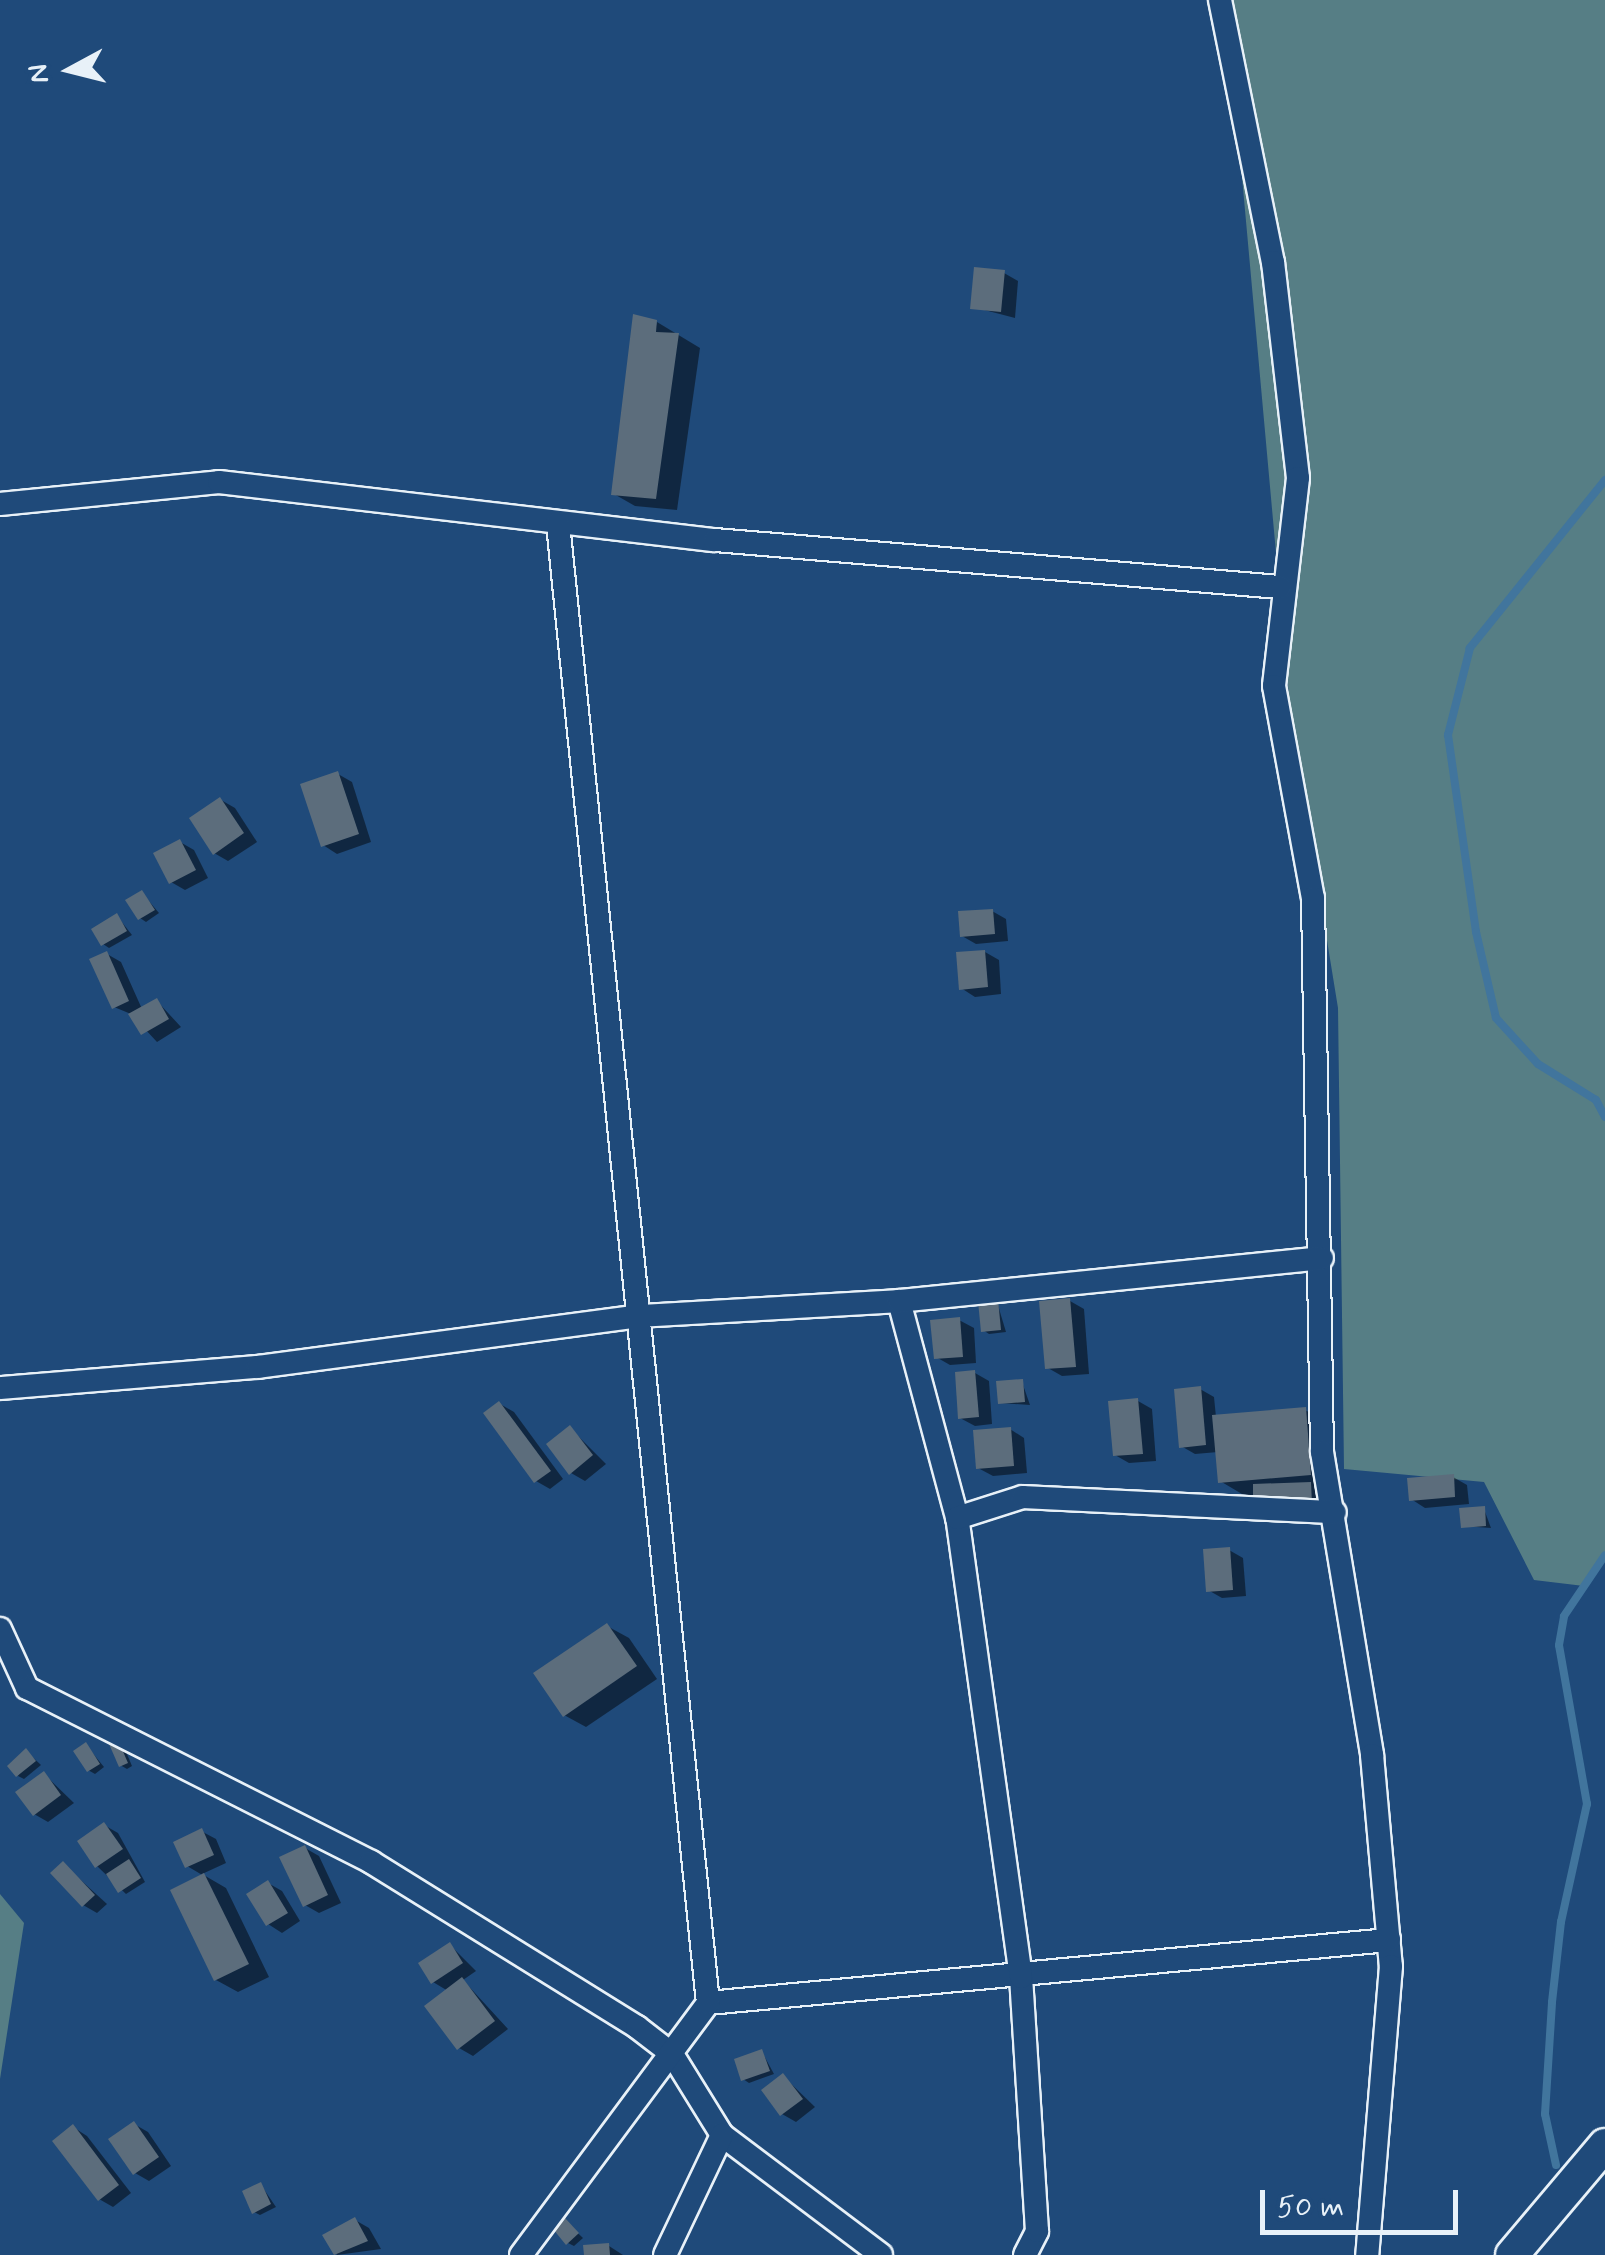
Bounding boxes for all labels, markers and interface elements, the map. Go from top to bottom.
north arrow [20,20,120,120]
text: N [20,62,59,85]
scale bar [1265,2170,1462,2232]
text: 50 m [1277,2188,1344,2227]

